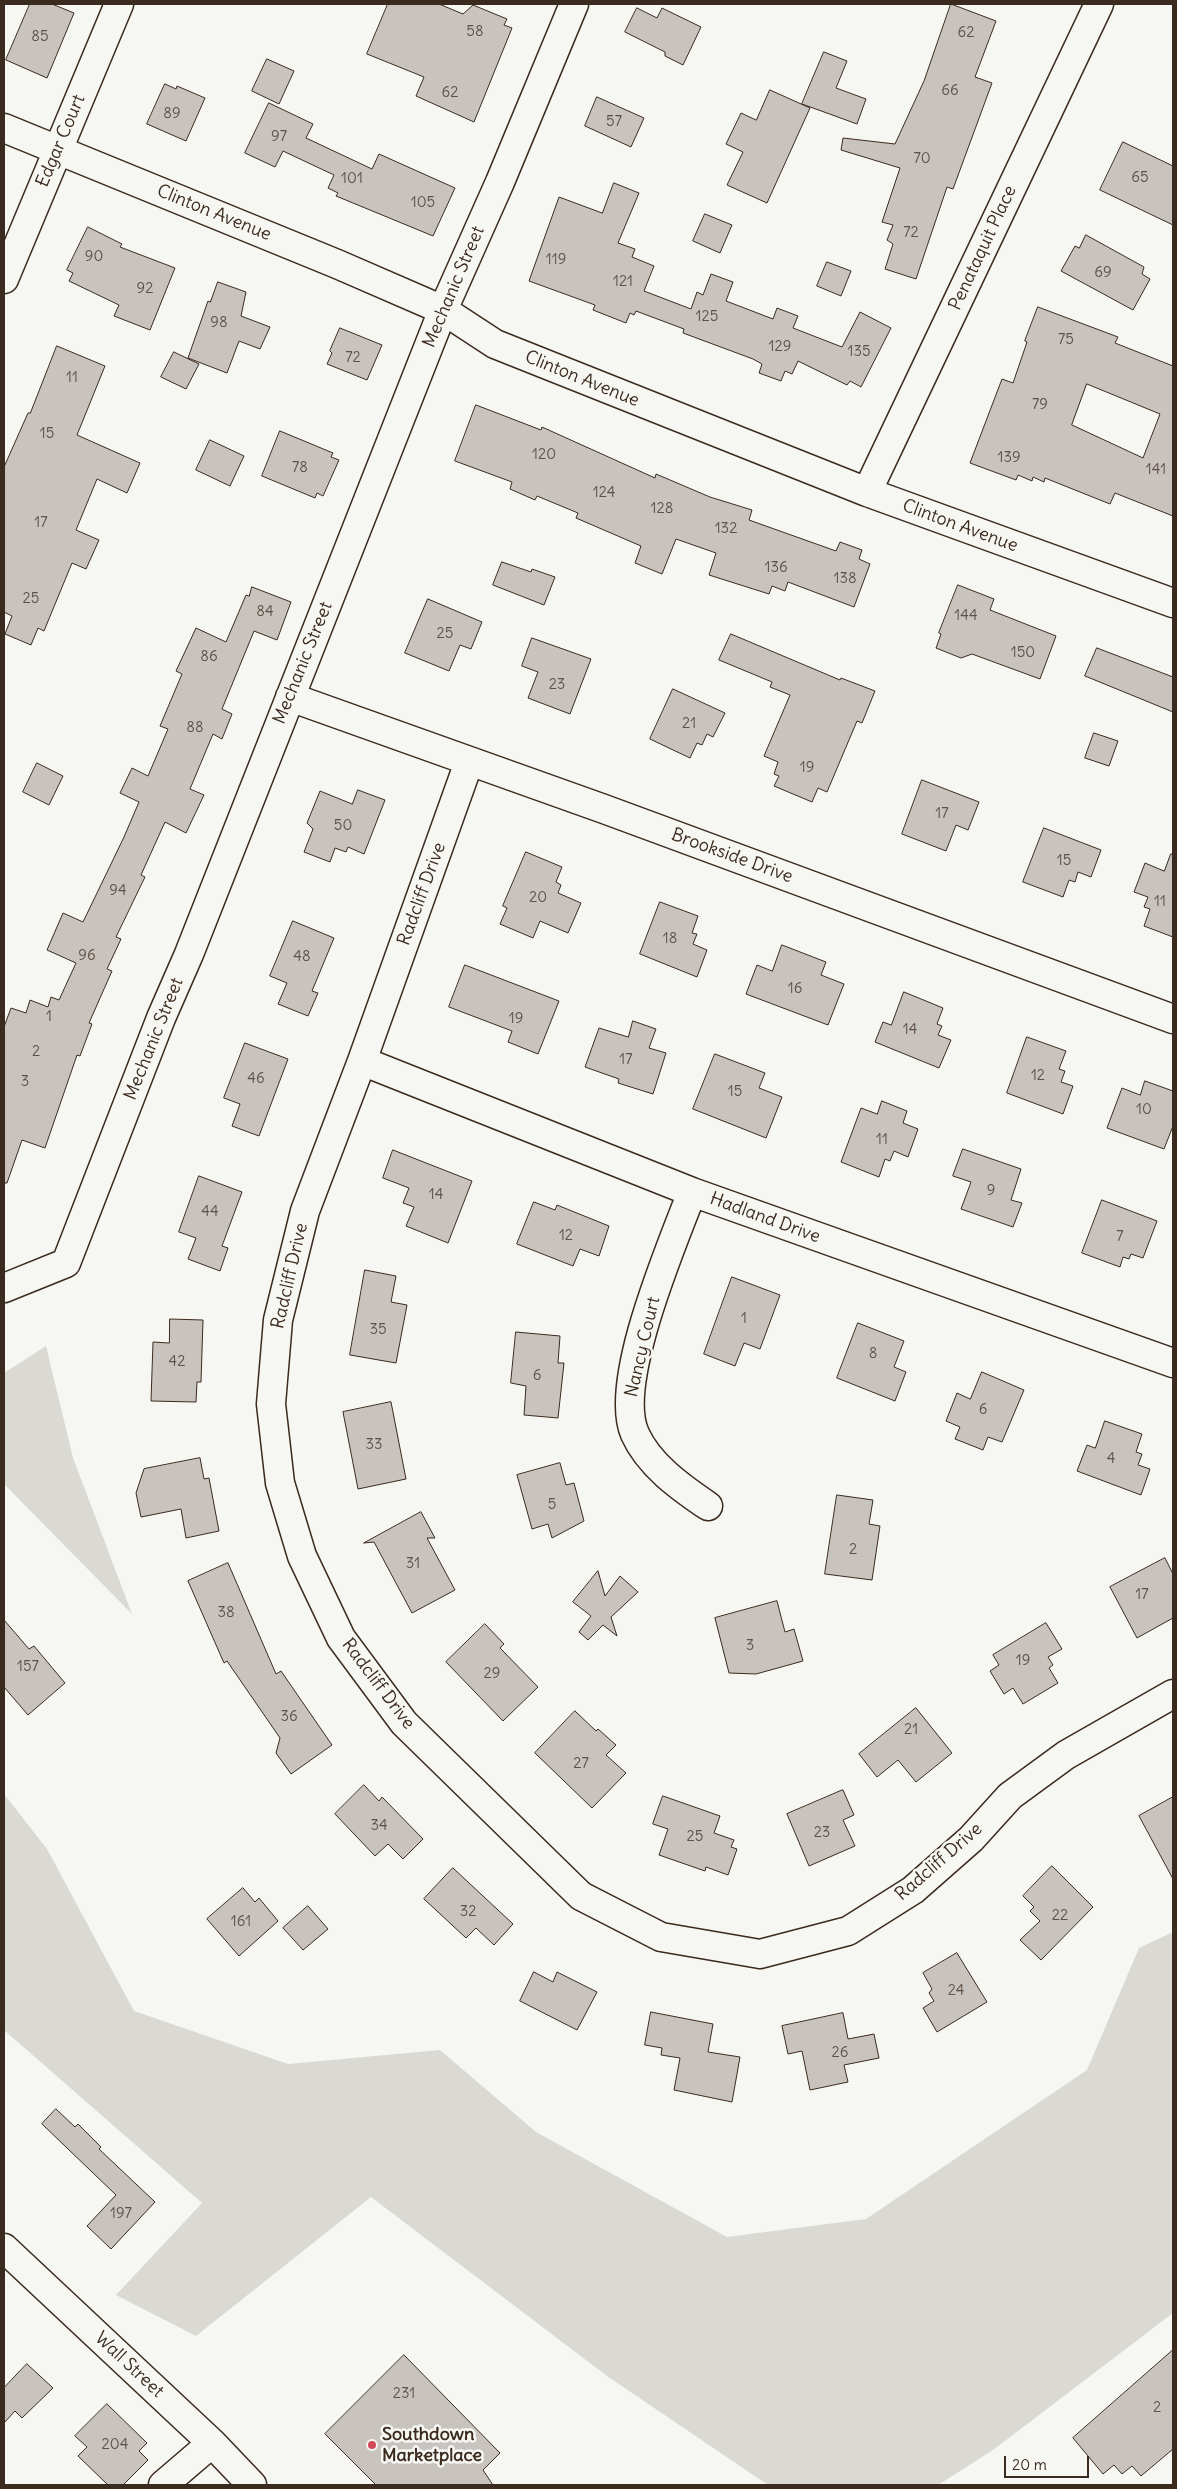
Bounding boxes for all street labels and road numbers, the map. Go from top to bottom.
street label: Edgar Court [32,91,90,191]
street label: Clinton Avenue [154,180,274,246]
street label: Penataquit Place [945,182,1021,314]
street label: Mechanic Street [419,223,489,351]
street label: Clinton Avenue [522,346,642,412]
street label: Clinton Avenue [899,495,1021,557]
street label: Mechanic Street [269,599,337,727]
street label: Brookside Drive [668,824,796,888]
street label: Radcliff Drive [393,840,451,948]
street label: Mechanic Street [120,975,188,1103]
street label: Hadland Drive [707,1188,823,1248]
street label: Radcliff Drive [267,1221,313,1331]
street label: Nancy Court [621,1295,665,1399]
street label: Radcliff Drive [337,1634,419,1734]
street label: Radcliff Drive [891,1818,987,1906]
street label: Wall Street [90,2328,168,2402]

